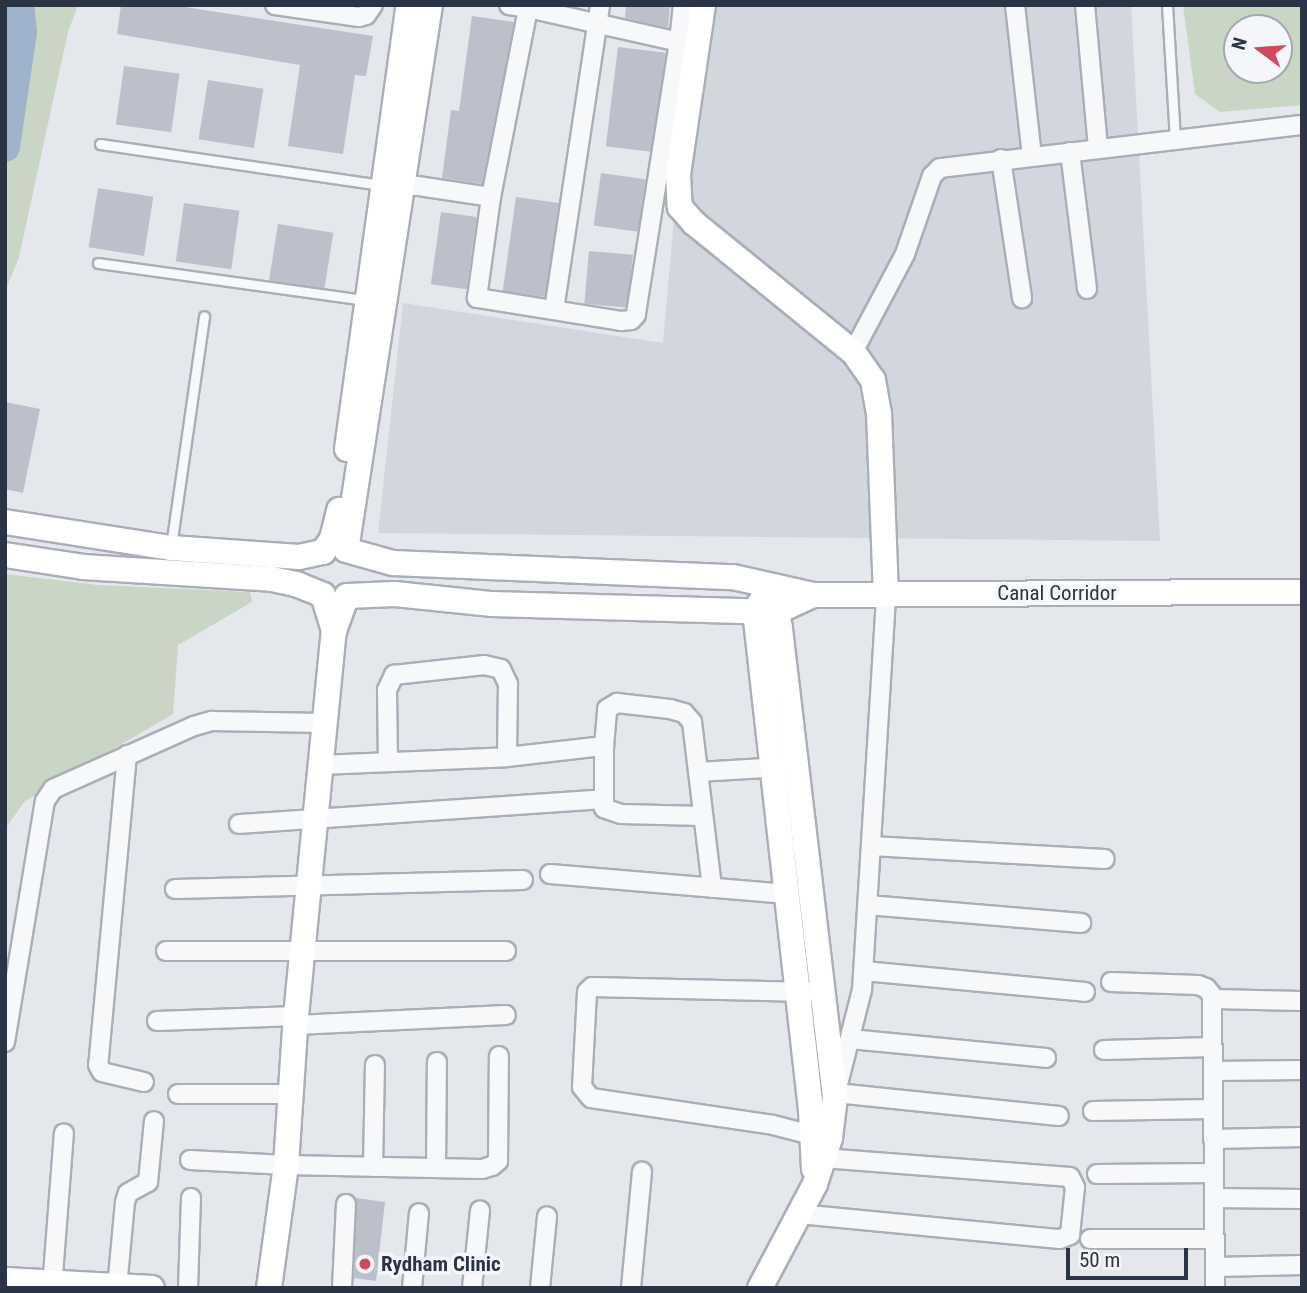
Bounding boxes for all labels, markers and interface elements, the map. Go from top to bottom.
north arrow [1223,14,1293,84]
text: N [1227,35,1252,52]
street label: Canal Corridor [997,580,1117,606]
scale bar [1069,1234,1192,1278]
text: 50 m [1079,1248,1120,1272]
place label: Rydham Clinic [381,1251,501,1277]
marker: Rydham Clinic [355,1254,375,1274]

